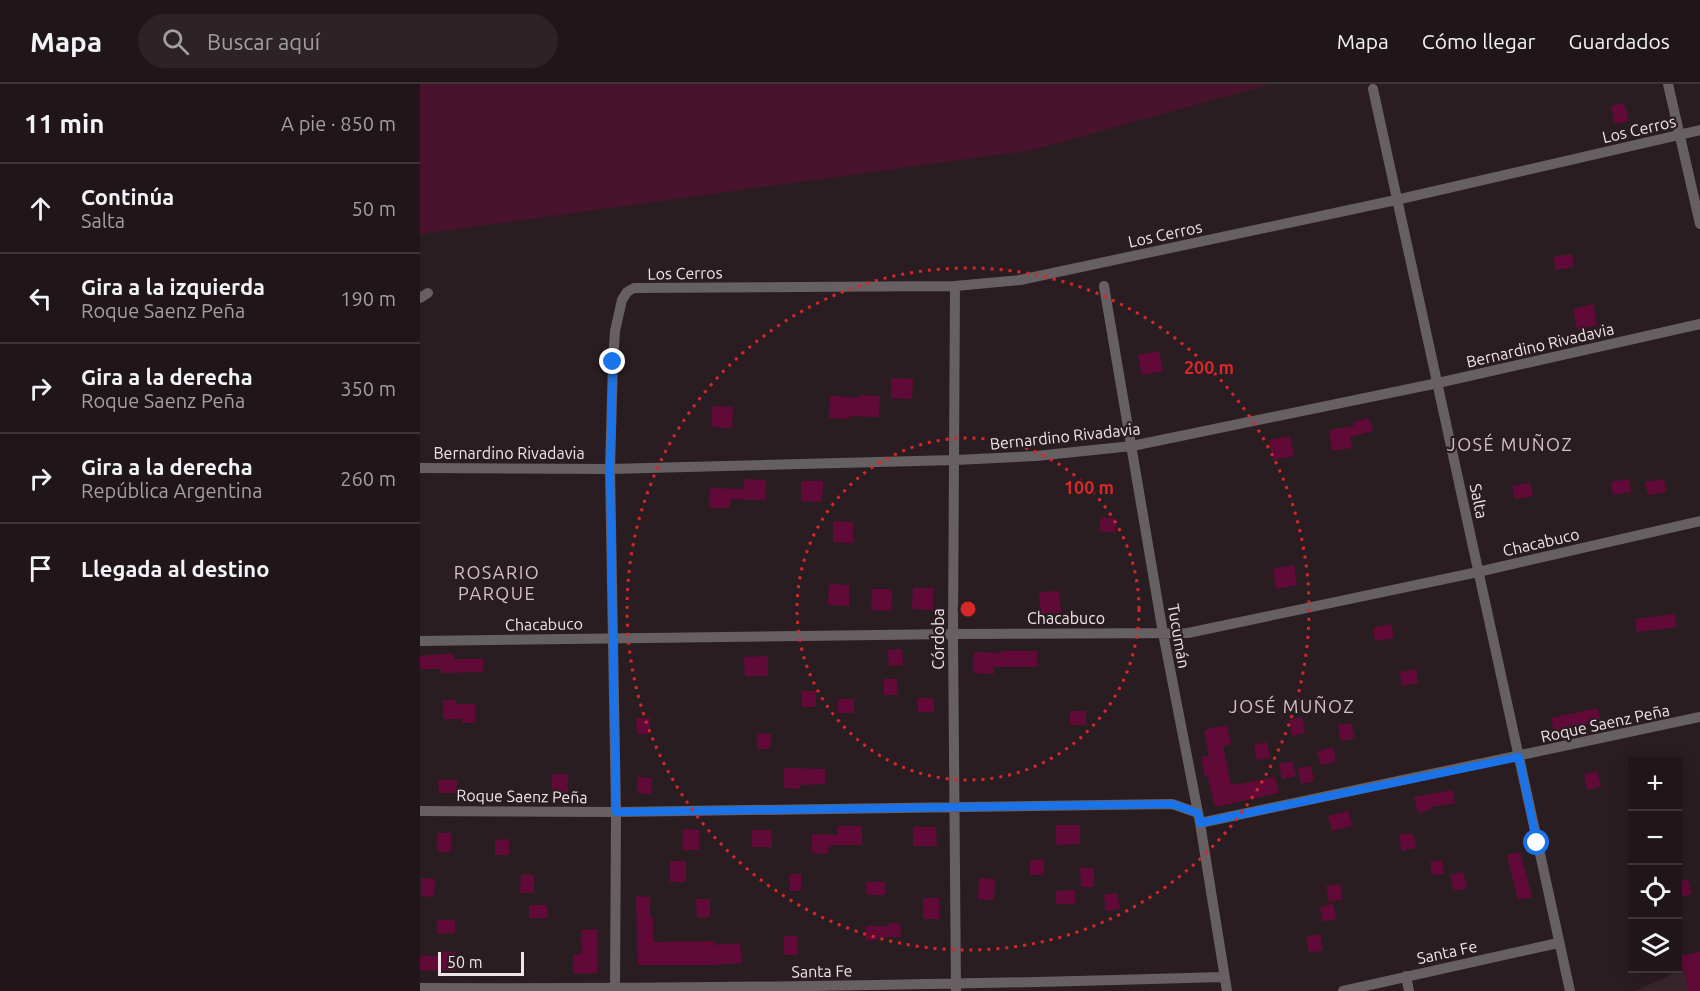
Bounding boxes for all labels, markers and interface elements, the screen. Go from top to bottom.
search box [138,14,558,68]
icon: search [159,25,192,58]
text: Mapa [30,26,102,57]
text: Buscar aquí [207,29,320,54]
text: Mapa [1337,29,1389,53]
text: Cómo llegar [1422,29,1536,53]
text: Guardados [1569,29,1670,53]
text: 11 min [24,109,104,138]
text: A pie · 850 m [281,112,396,135]
street label: Los Cerros [1600,112,1678,146]
text: Continúa [81,184,174,209]
icon: ahead [24,192,57,225]
text: 50 m [352,197,396,220]
text: Salta [81,209,125,232]
street label: Los Cerros [1126,217,1204,251]
street label: Los Cerros [647,263,723,283]
text: Gira a la izquierda [81,274,265,299]
icon: left [24,282,57,315]
text: 190 m [340,287,396,310]
text: Roque Saenz Peña [81,299,245,322]
street label: Bernardino Rivadavia [1464,319,1616,371]
route end [599,348,625,374]
text: 200 m [1184,357,1234,377]
text: Gira a la derecha [81,364,253,389]
icon: right [24,372,57,405]
text: 350 m [340,377,396,400]
text: Roque Saenz Peña [81,389,245,412]
street label: Bernardino Rivadavia [989,419,1141,453]
district label: JOSÉ MUÑOZ [1447,433,1573,454]
street label: Bernardino Rivadavia [433,444,585,462]
text: Gira a la derecha [81,454,253,479]
icon: right [24,462,57,495]
text: 260 m [340,467,396,490]
text: 100 m [1064,477,1114,497]
text: República Argentina [81,479,262,502]
street label: Salta [1467,482,1491,520]
street label: Chacabuco [1501,524,1581,560]
icon: arrive [24,552,57,585]
text: Llegada al destino [81,556,269,581]
district label: ROSARIO PARQUE [454,562,540,604]
centre of rings [958,599,978,619]
street label: Tucumán [1164,602,1194,670]
street label: Córdoba [929,608,947,670]
street label: Chacabuco [1027,609,1105,627]
street label: Chacabuco [505,614,583,634]
district label: JOSÉ MUÑOZ [1229,695,1355,716]
street label: Roque Saenz Peña [1539,701,1671,745]
map controls [1628,757,1682,973]
button: + [1628,757,1682,811]
street label: Roque Saenz Peña [456,786,588,806]
button: − [1628,811,1682,865]
route start [1523,829,1549,855]
button: locate [1628,865,1682,919]
button: layers [1628,919,1682,973]
street label: Santa Fe [1415,937,1479,967]
scale bar [438,949,524,976]
text: 50 m [447,953,483,971]
street label: Santa Fe [791,961,853,981]

